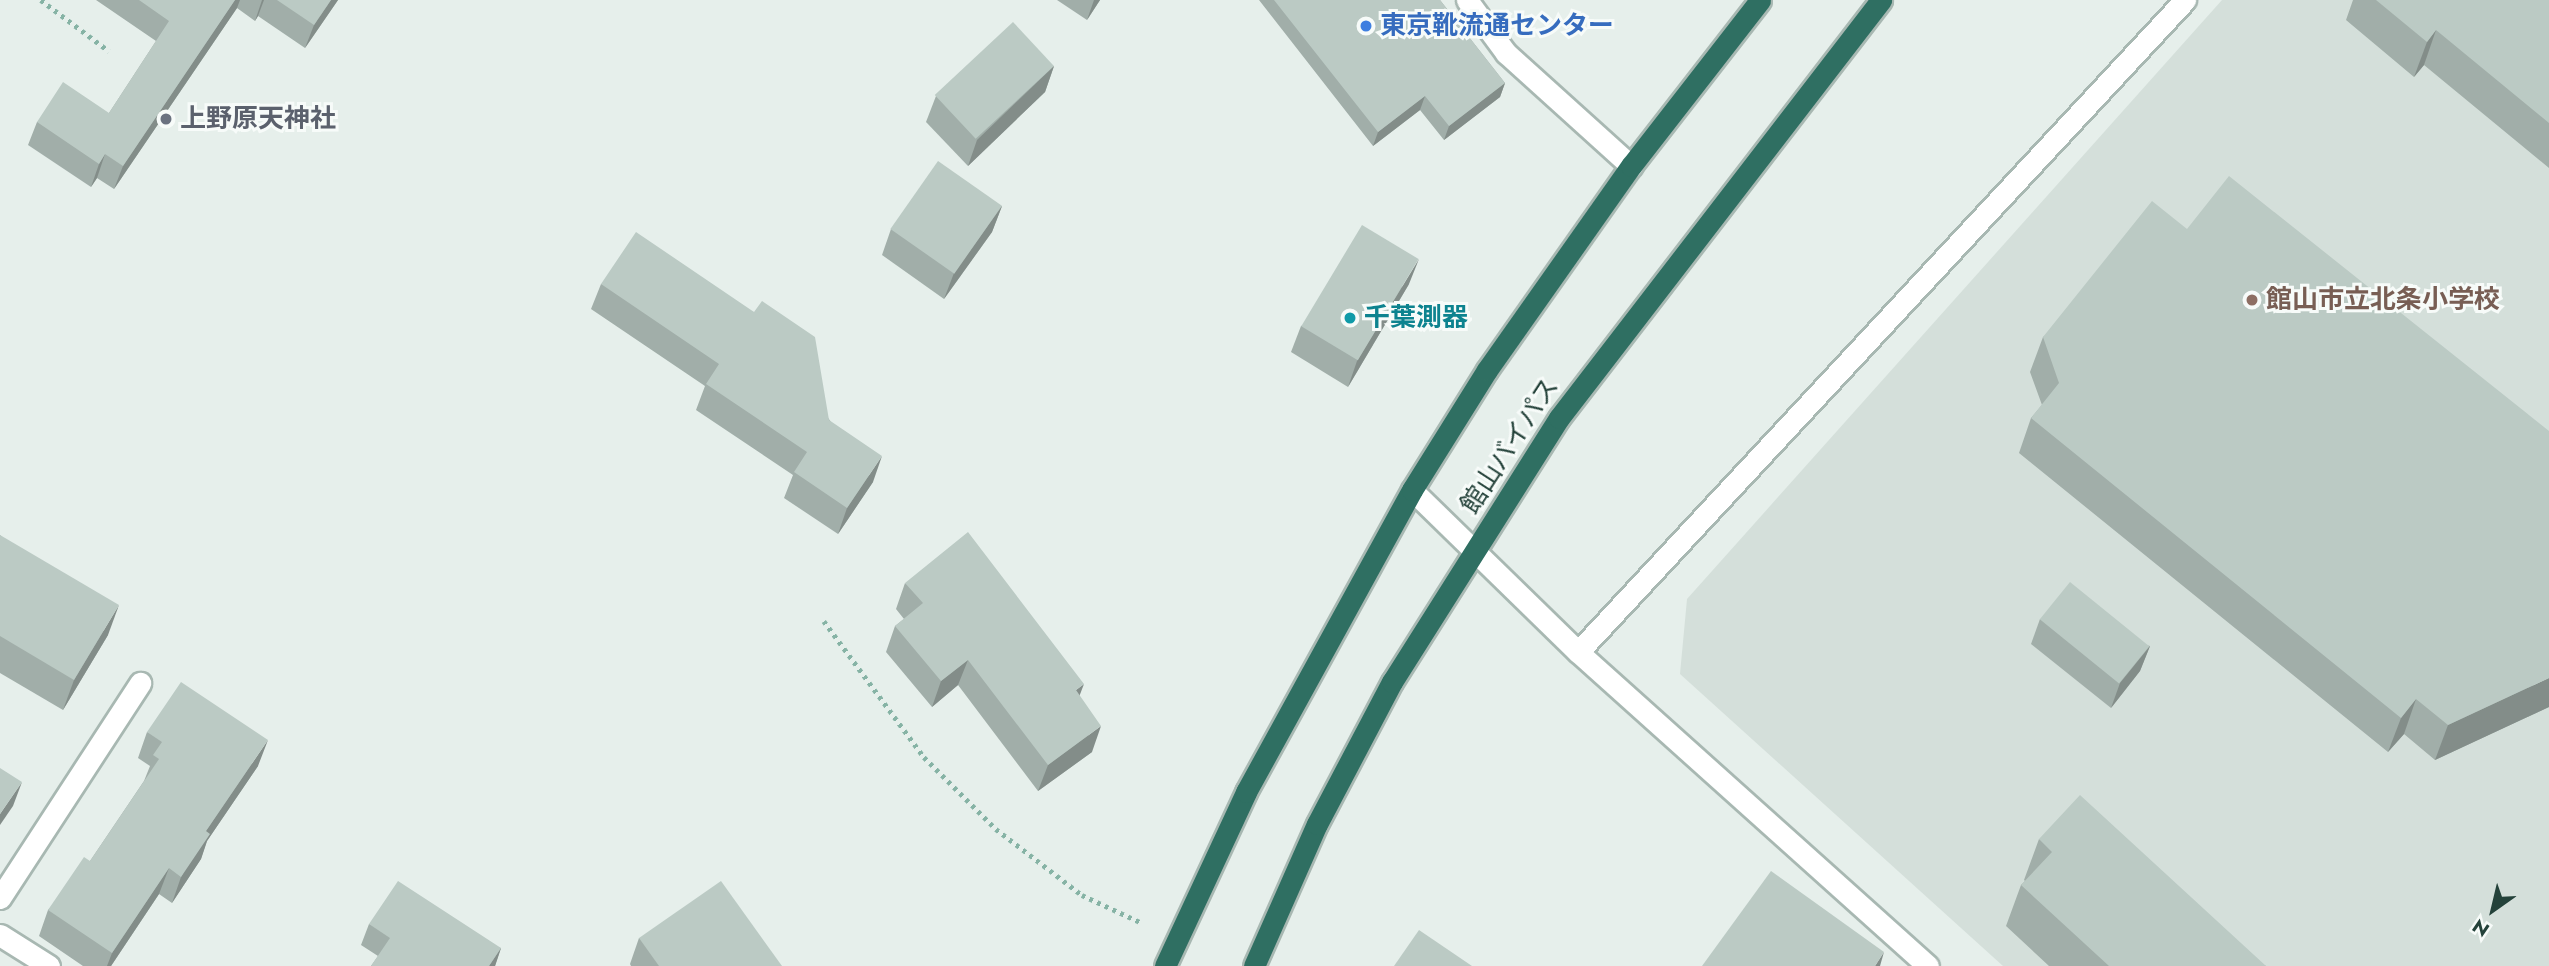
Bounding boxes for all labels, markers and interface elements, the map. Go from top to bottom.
place label: 東京靴流通センター [1380,10,1614,42]
marker: 東京靴流通センター [1358,18,1374,34]
place label: 上野原天神社 [180,103,336,135]
marker: 上野原天神社 [158,111,174,127]
place label: 館山市立北条小学校 [2266,284,2500,316]
marker: 館山市立北条小学校 [2244,292,2260,308]
place label: 千葉測器 [1364,302,1468,334]
marker: 千葉測器 [1342,310,1358,326]
street label: 館山バイパス [1454,372,1566,520]
north arrow [2458,875,2528,945]
text: N [2467,912,2495,943]

